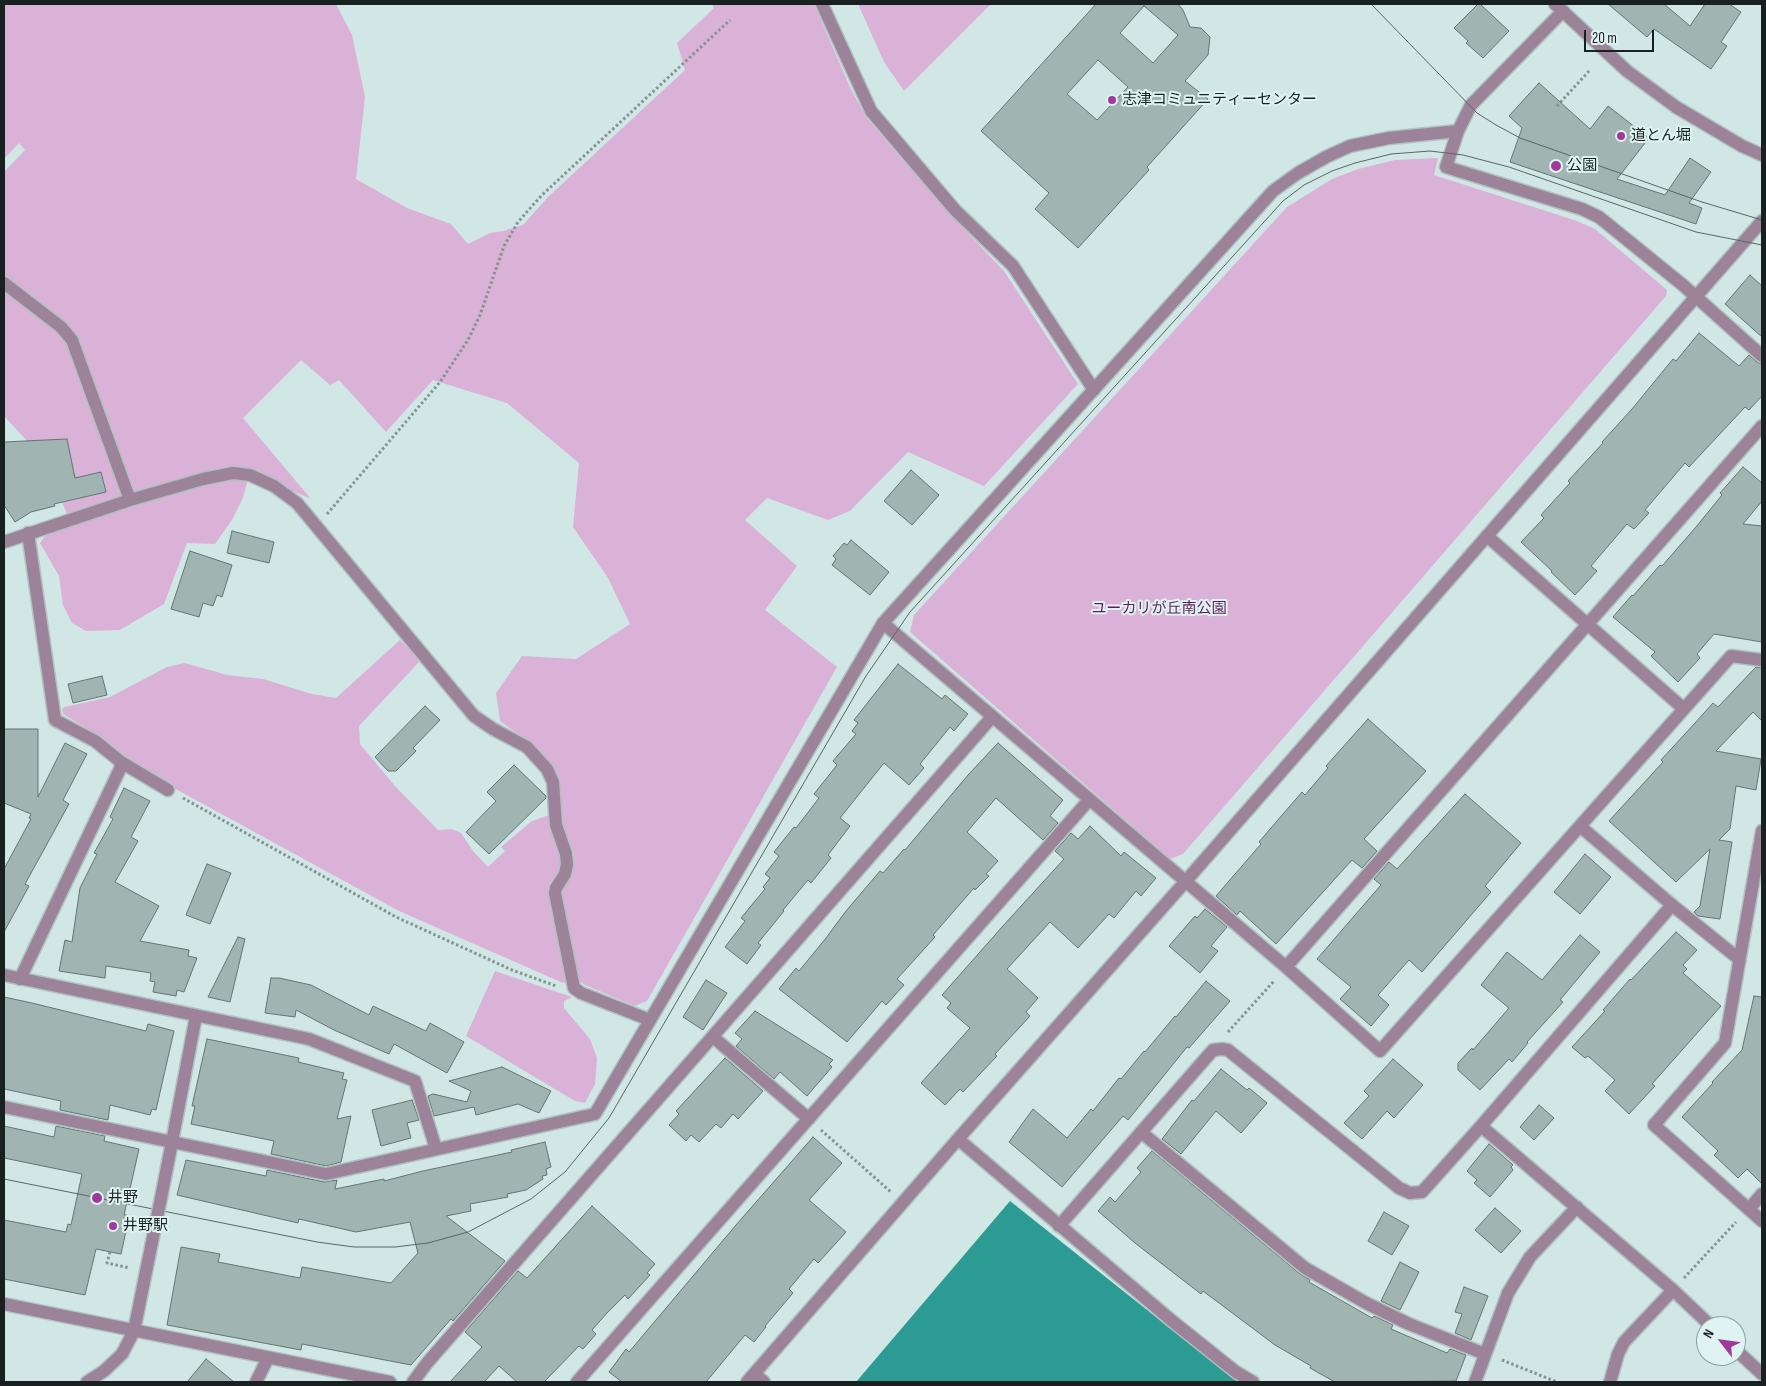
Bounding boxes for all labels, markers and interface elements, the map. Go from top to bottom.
scale bar [1586,20,1656,52]
text: 20 m [1592,29,1617,48]
place label: 志津コミュニティーセンター [1122,91,1317,109]
marker: 志津コミュニティーセンター [1106,94,1118,106]
place label: 道とん堀 [1631,127,1691,145]
marker: 道とん堀 [1615,130,1627,142]
place label: 公園 [1567,157,1597,175]
marker: 公園 [1549,159,1563,173]
park label: ユーカリが丘南公園 [1092,600,1226,618]
place label: 井野 [108,1189,138,1207]
marker: 井野 [90,1191,104,1205]
place label: 井野駅 [123,1217,168,1235]
marker: 井野駅 [107,1220,119,1232]
north arrow [1696,1316,1746,1366]
text: N [1699,1326,1718,1341]

